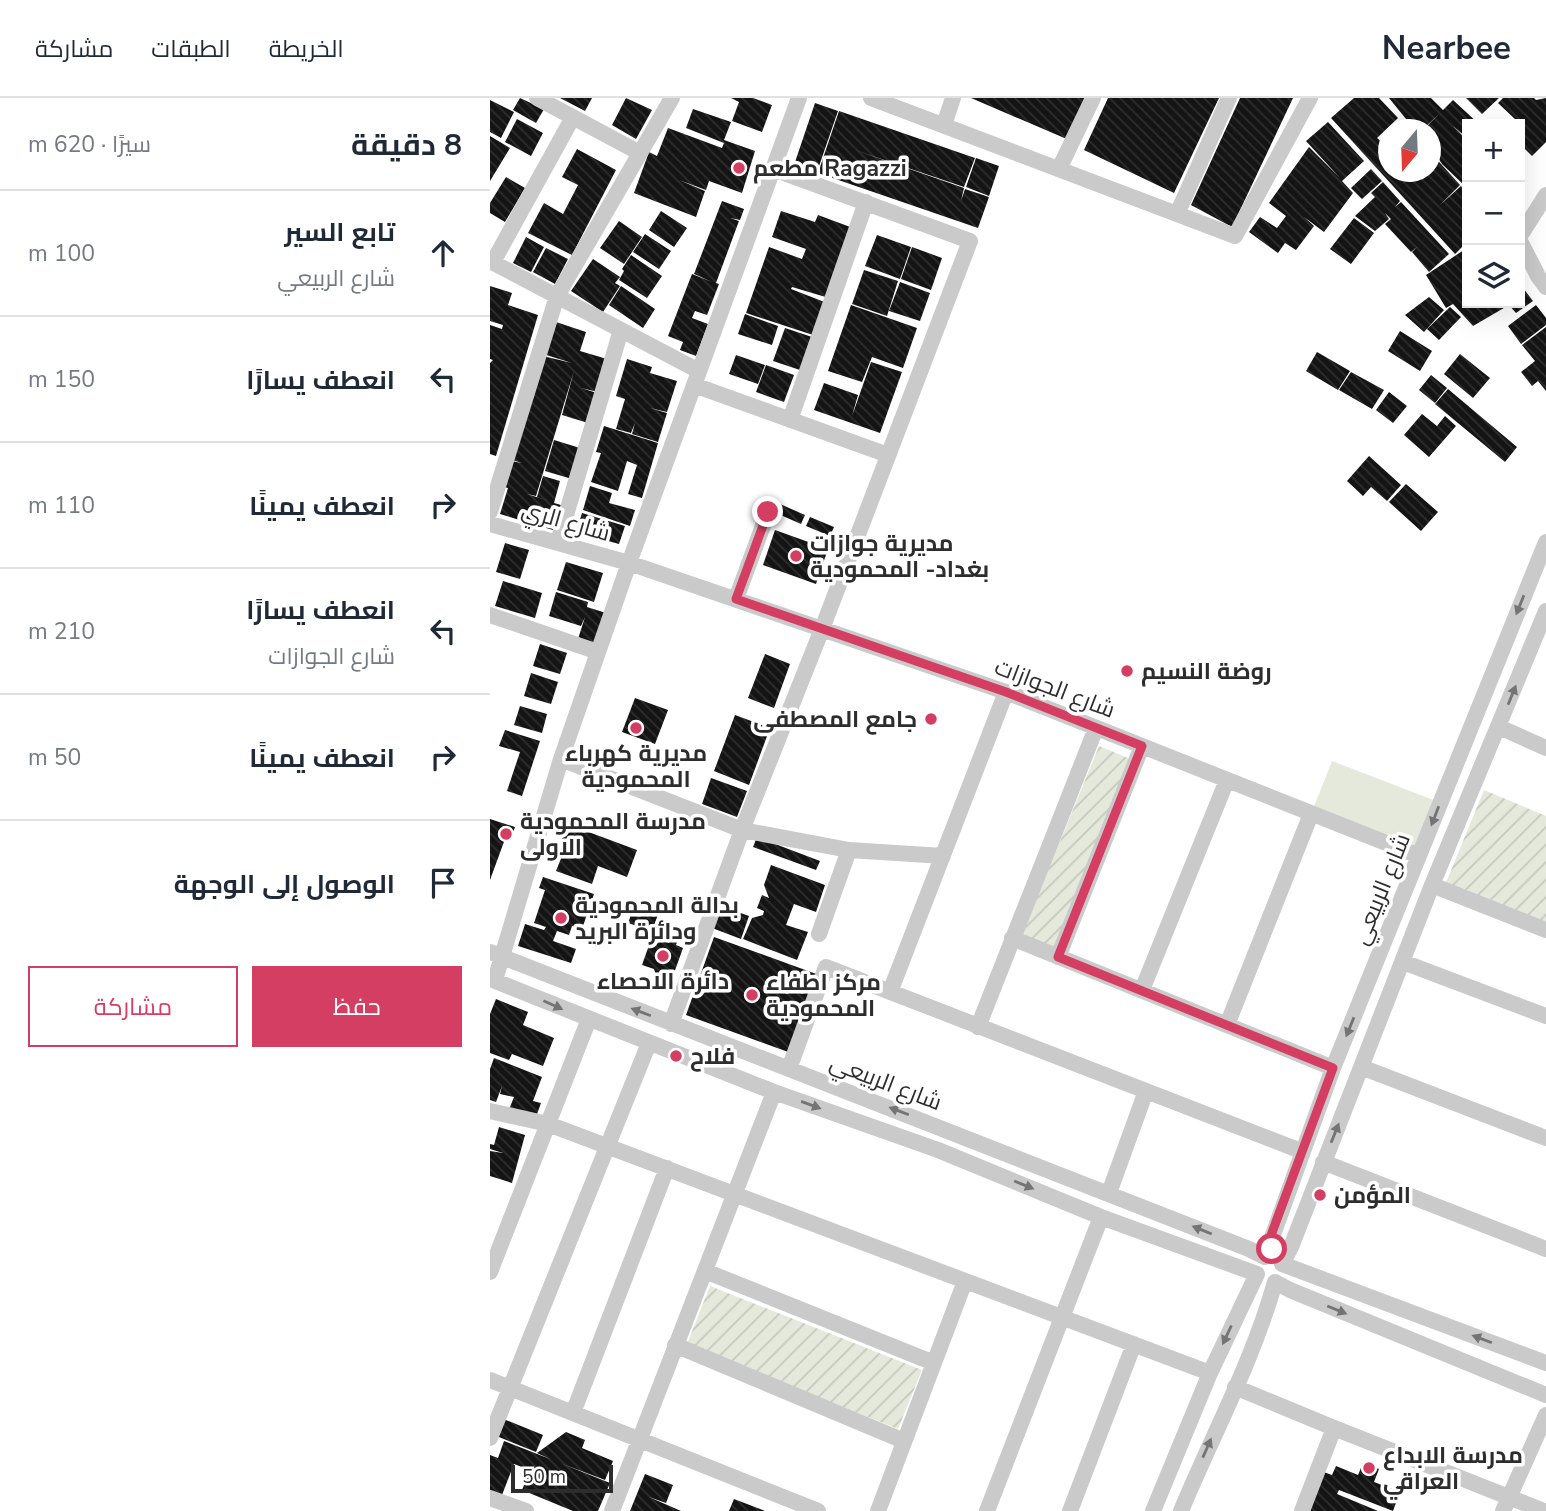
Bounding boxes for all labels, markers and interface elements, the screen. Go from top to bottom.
text: Nearbee [1382,26,1511,71]
text: مشاركة [35,33,113,65]
text: الطبقات [151,33,231,65]
text: الخريطة [269,33,344,65]
north arrow [1378,119,1441,182]
map controls [1462,119,1525,308]
button: + [1462,119,1525,182]
text: 8 دقيقة [351,125,462,166]
text: سيرًا · 620 m [28,129,151,160]
place label: مطعم Ragazzi [753,153,907,184]
marker: مطعم Ragazzi [731,160,747,176]
button: − [1462,182,1525,245]
text: تابع السير [285,215,395,250]
icon: ahead [424,234,462,272]
text: 100 m [28,238,95,269]
button: layers [1462,245,1525,308]
text: شارع الربيعي [277,263,395,294]
icon: left [424,360,462,398]
text: انعطف يسارًا [246,363,395,398]
text: 150 m [28,364,95,395]
icon: right [424,486,462,524]
text: انعطف يمينًا [249,489,395,524]
text: 110 m [28,490,95,521]
street label: شارع الري [518,494,614,551]
route end [752,496,783,527]
place label: مديرية جوازات بغداد- المحمودية [810,528,989,585]
marker: مديرية جوازات بغداد- المحمودية [788,548,804,564]
text: انعطف يسارًا [246,593,395,628]
one-way arrow [1515,594,1526,615]
icon: left [424,612,462,650]
text: 210 m [28,616,95,647]
text: شارع الجوازات [268,641,395,672]
street label: شارع الجوازات [990,651,1120,726]
place label: روضة النسيم [1141,656,1272,687]
marker: روضة النسيم [1119,663,1135,679]
one-way arrow [1507,684,1518,705]
place label: جامع المصطفى [753,704,917,735]
marker: جامع المصطفى [923,711,939,727]
marker: مديرية كهرباء المحمودية [628,720,644,736]
icon: right [424,738,462,776]
place label: مديرية كهرباء المحمودية [565,738,707,795]
text: انعطف يمينًا [249,741,395,776]
text: 50 m [28,742,81,773]
one-way arrow [1429,805,1440,826]
place label: مدرسة المحمودية الاولى [520,806,706,863]
marker: مدرسة المحمودية الاولى [498,826,514,842]
street label: شارع الربيعي [1345,829,1420,950]
icon: arrive [424,864,462,902]
text: الوصول إلى الوجهة [174,867,395,902]
place label: بدالة المحمودية ودائرة البريد [575,890,739,947]
marker: بدالة المحمودية ودائرة البريد [553,910,569,926]
marker: دائرة الاحصاء [655,948,671,964]
button: مشاركة [28,966,238,1047]
button: حفظ [252,966,462,1047]
place label: دائرة الاحصاء [597,966,729,997]
place label: مركز اطفاء المحمودية [766,967,881,1024]
marker: مركز اطفاء المحمودية [744,987,760,1003]
one-way arrow [543,999,563,1011]
one-way arrow [630,1006,651,1017]
one-way arrow [1344,1016,1355,1037]
place label: فلاح [690,1041,735,1072]
street label: شارع الربيعي [825,1047,946,1120]
marker: فلاح [668,1048,684,1064]
one-way arrow [800,1100,821,1111]
one-way arrow [888,1105,909,1116]
one-way arrow [1329,1122,1340,1143]
one-way arrow [1013,1180,1034,1191]
place label: المؤمن [1334,1180,1411,1211]
marker: المؤمن [1312,1187,1328,1203]
one-way arrow [1191,1224,1212,1235]
route start [1256,1233,1287,1264]
one-way arrow [1326,1304,1347,1315]
one-way arrow [1222,1325,1233,1346]
one-way arrow [1472,1333,1493,1344]
one-way arrow [1202,1438,1213,1458]
place label: مدرسة الابداع العراقي [1383,1440,1523,1500]
marker: مدرسة الابداع العراقي [1361,1460,1377,1476]
scale bar [511,1462,612,1494]
text: 50 m [522,1464,566,1490]

